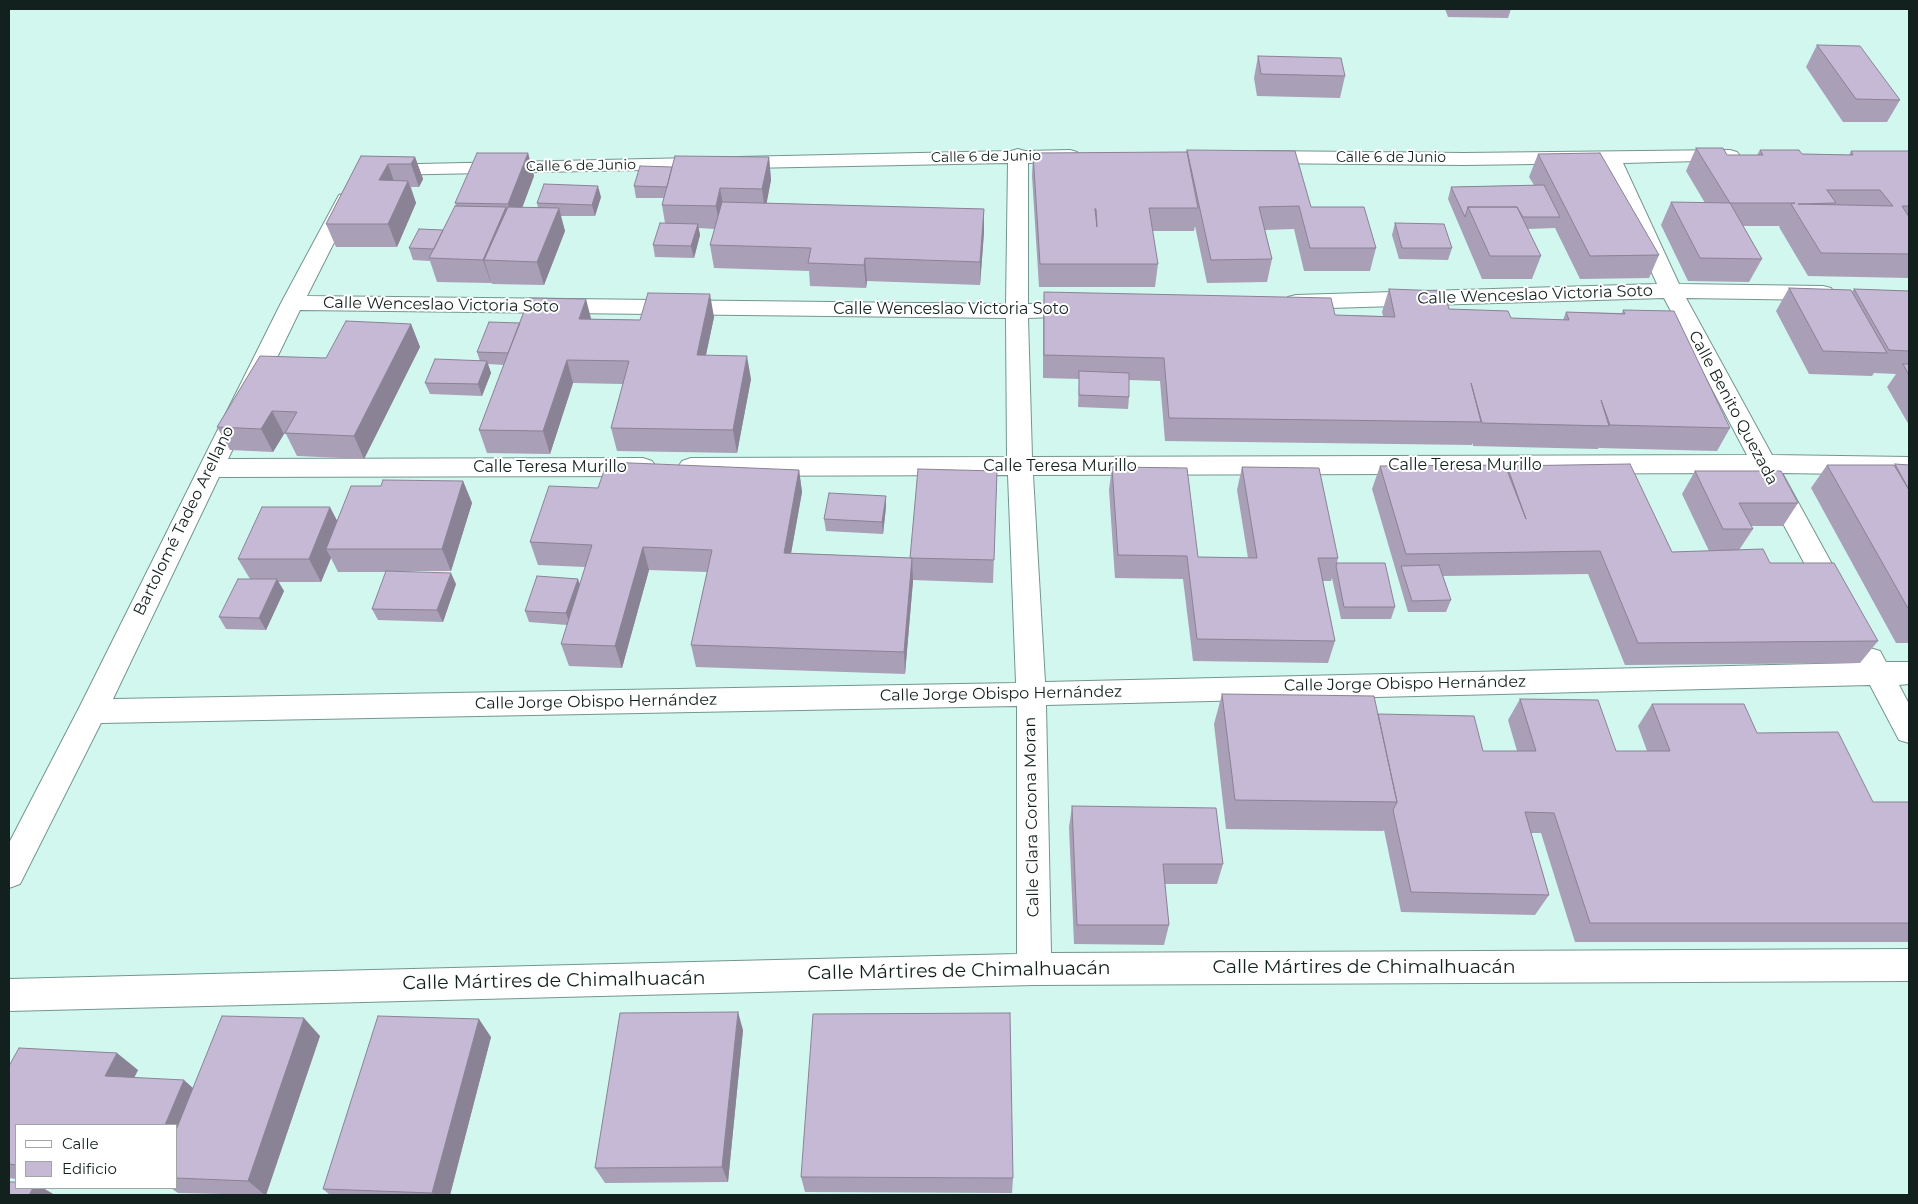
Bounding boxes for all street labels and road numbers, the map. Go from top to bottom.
street label: Calle 6 de Junio [931,148,1041,166]
street label: Calle 6 de Junio [1336,150,1446,166]
street label: Calle 6 de Junio [526,157,636,175]
street label: Calle Wenceslao Victoria Soto [1417,281,1653,309]
street label: Calle Wenceslao Victoria Soto [323,293,559,317]
street label: Calle Wenceslao Victoria Soto [833,299,1069,319]
street label: Calle Benito Quezada [1684,328,1782,488]
street label: Bartolomé Tadeo Arellano [130,423,238,619]
street label: Calle Teresa Murillo [1388,455,1542,475]
street label: Calle Teresa Murillo [983,456,1137,476]
street label: Calle Teresa Murillo [473,457,627,477]
street label: Calle Jorge Obispo Hernández [1284,672,1526,696]
street label: Calle Jorge Obispo Hernández [880,682,1122,706]
street label: Calle Jorge Obispo Hernández [475,690,717,714]
street label: Calle Clara Corona Moran [1021,717,1043,917]
street label: Calle Mártires de Chimalhuacán [1212,956,1516,978]
street label: Calle Mártires de Chimalhuacán [807,957,1111,985]
street label: Calle Mártires de Chimalhuacán [402,967,706,995]

